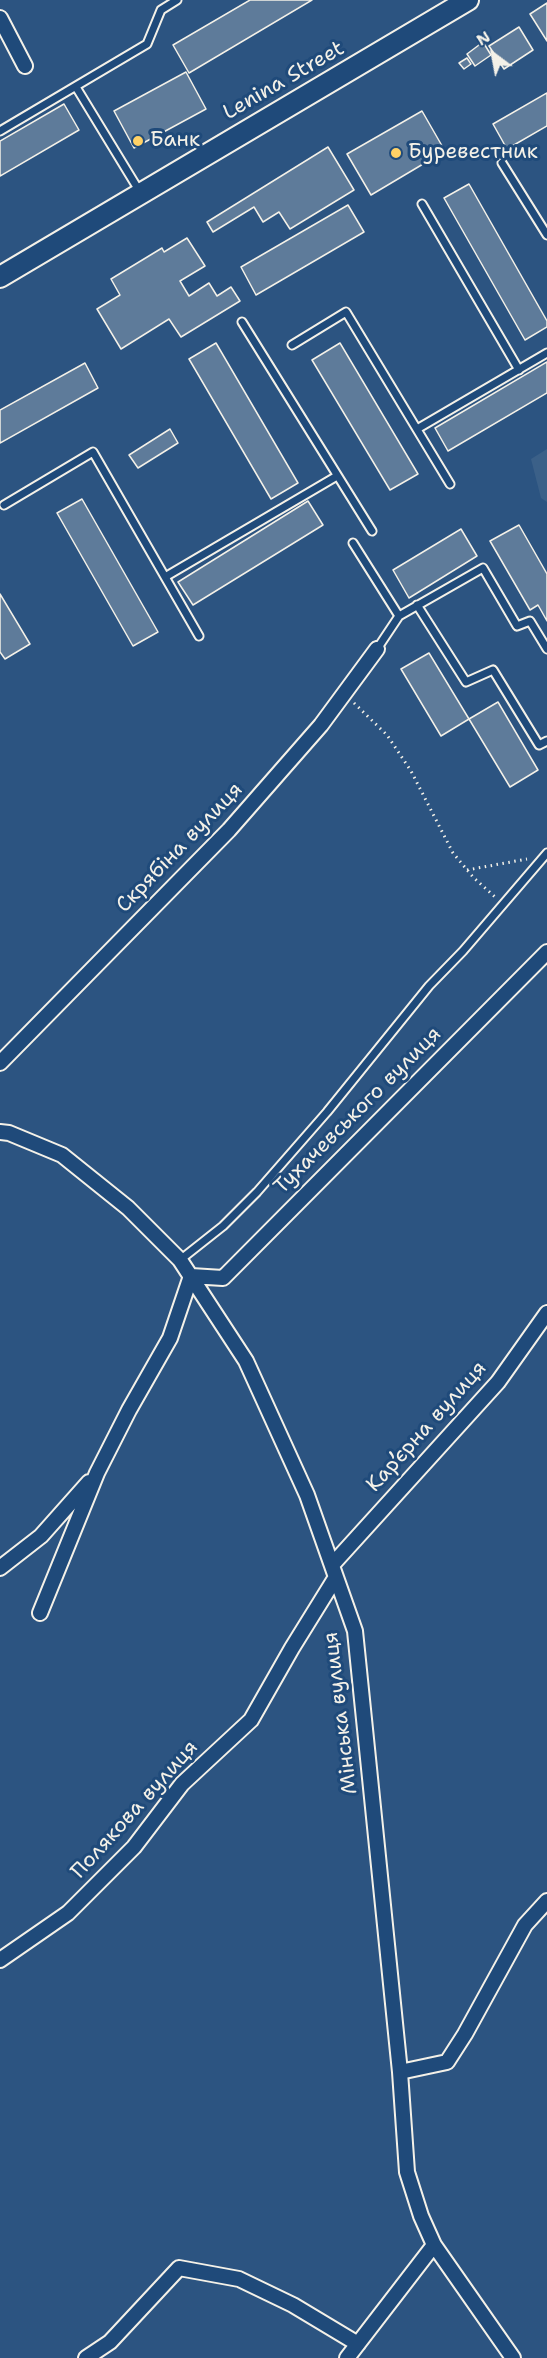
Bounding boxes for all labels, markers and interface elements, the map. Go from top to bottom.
north arrow [463,24,523,84]
text: N [472,26,494,51]
street label: Lenina Street [219,36,349,126]
place label: Банк [150,128,200,154]
marker: Банк [131,134,145,148]
place label: Буревестник [408,140,538,166]
marker: Буревестник [389,146,403,160]
street label: Скрябіна вулиця [112,778,248,918]
street label: Тухачевського вулиця [269,1022,447,1200]
street label: Кар’єрна вулиця [362,1356,492,1498]
street label: Мінська вулиця [319,1630,363,1796]
street label: Полякова вулиця [66,1736,204,1884]

